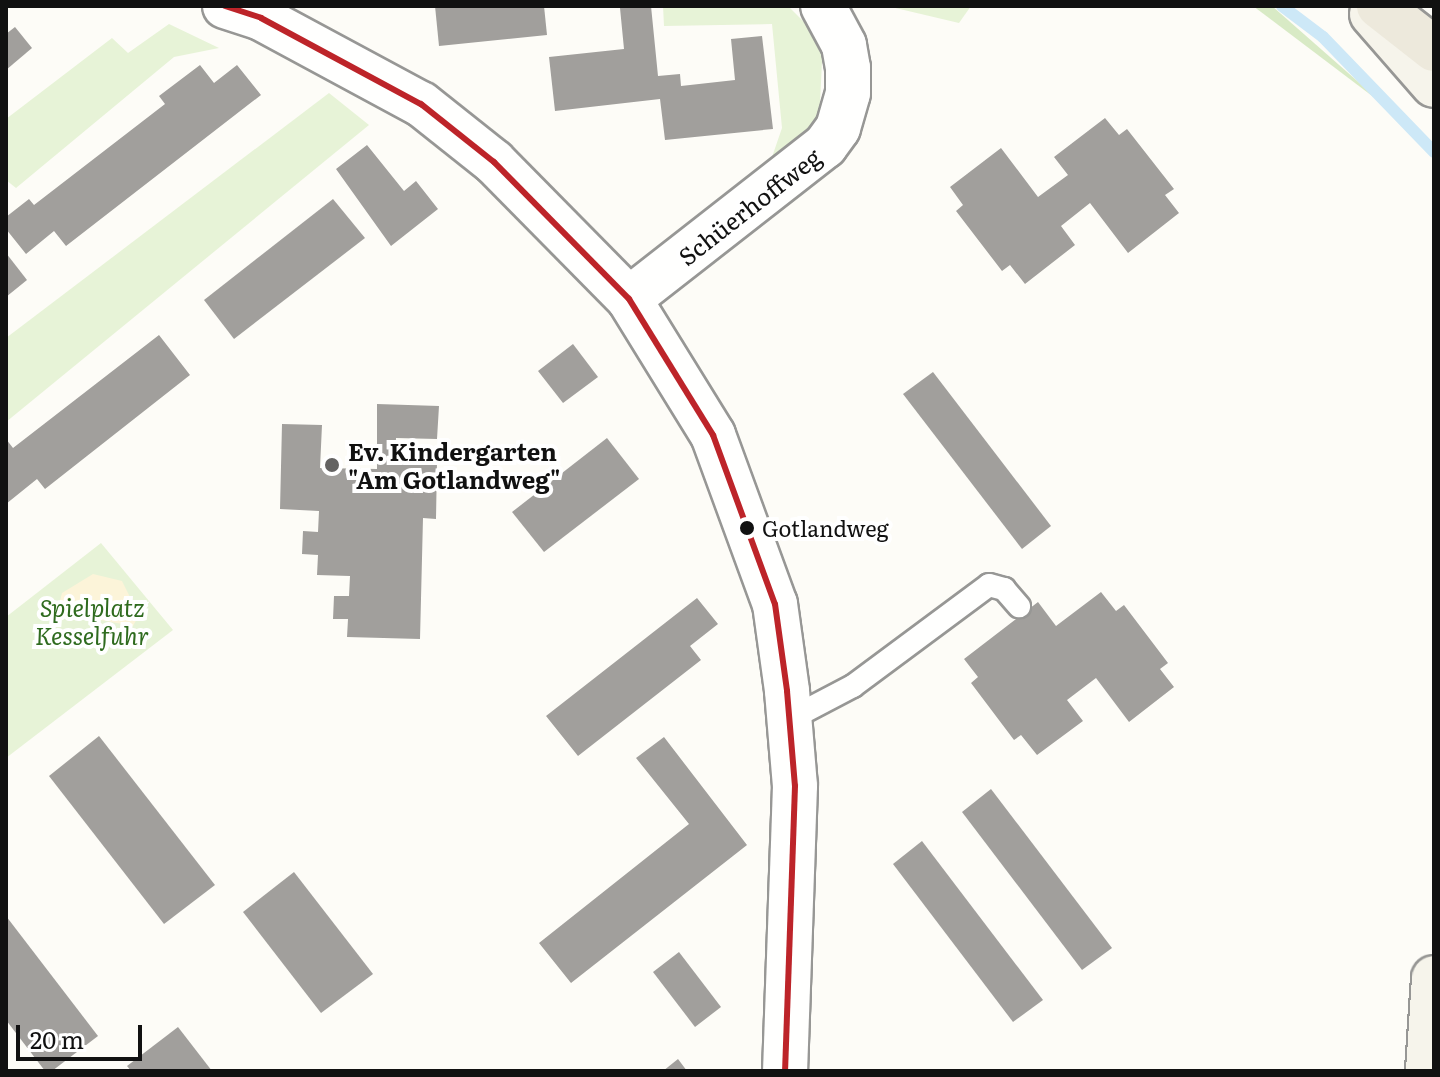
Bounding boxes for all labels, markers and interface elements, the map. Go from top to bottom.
street label: Schüerhoffweg [672,141,826,271]
place label: Ev. Kindergarten "Am Gotlandweg" [348,437,560,493]
marker: Ev. Kindergarten "Am Gotlandweg" [323,456,341,474]
place label: Gotlandweg [762,515,889,541]
marker: Gotlandweg [739,520,755,536]
park label: Spielplatz Kesselfuhr [35,593,149,649]
scale bar [20,1009,146,1059]
text: 20 m [30,1021,84,1056]

